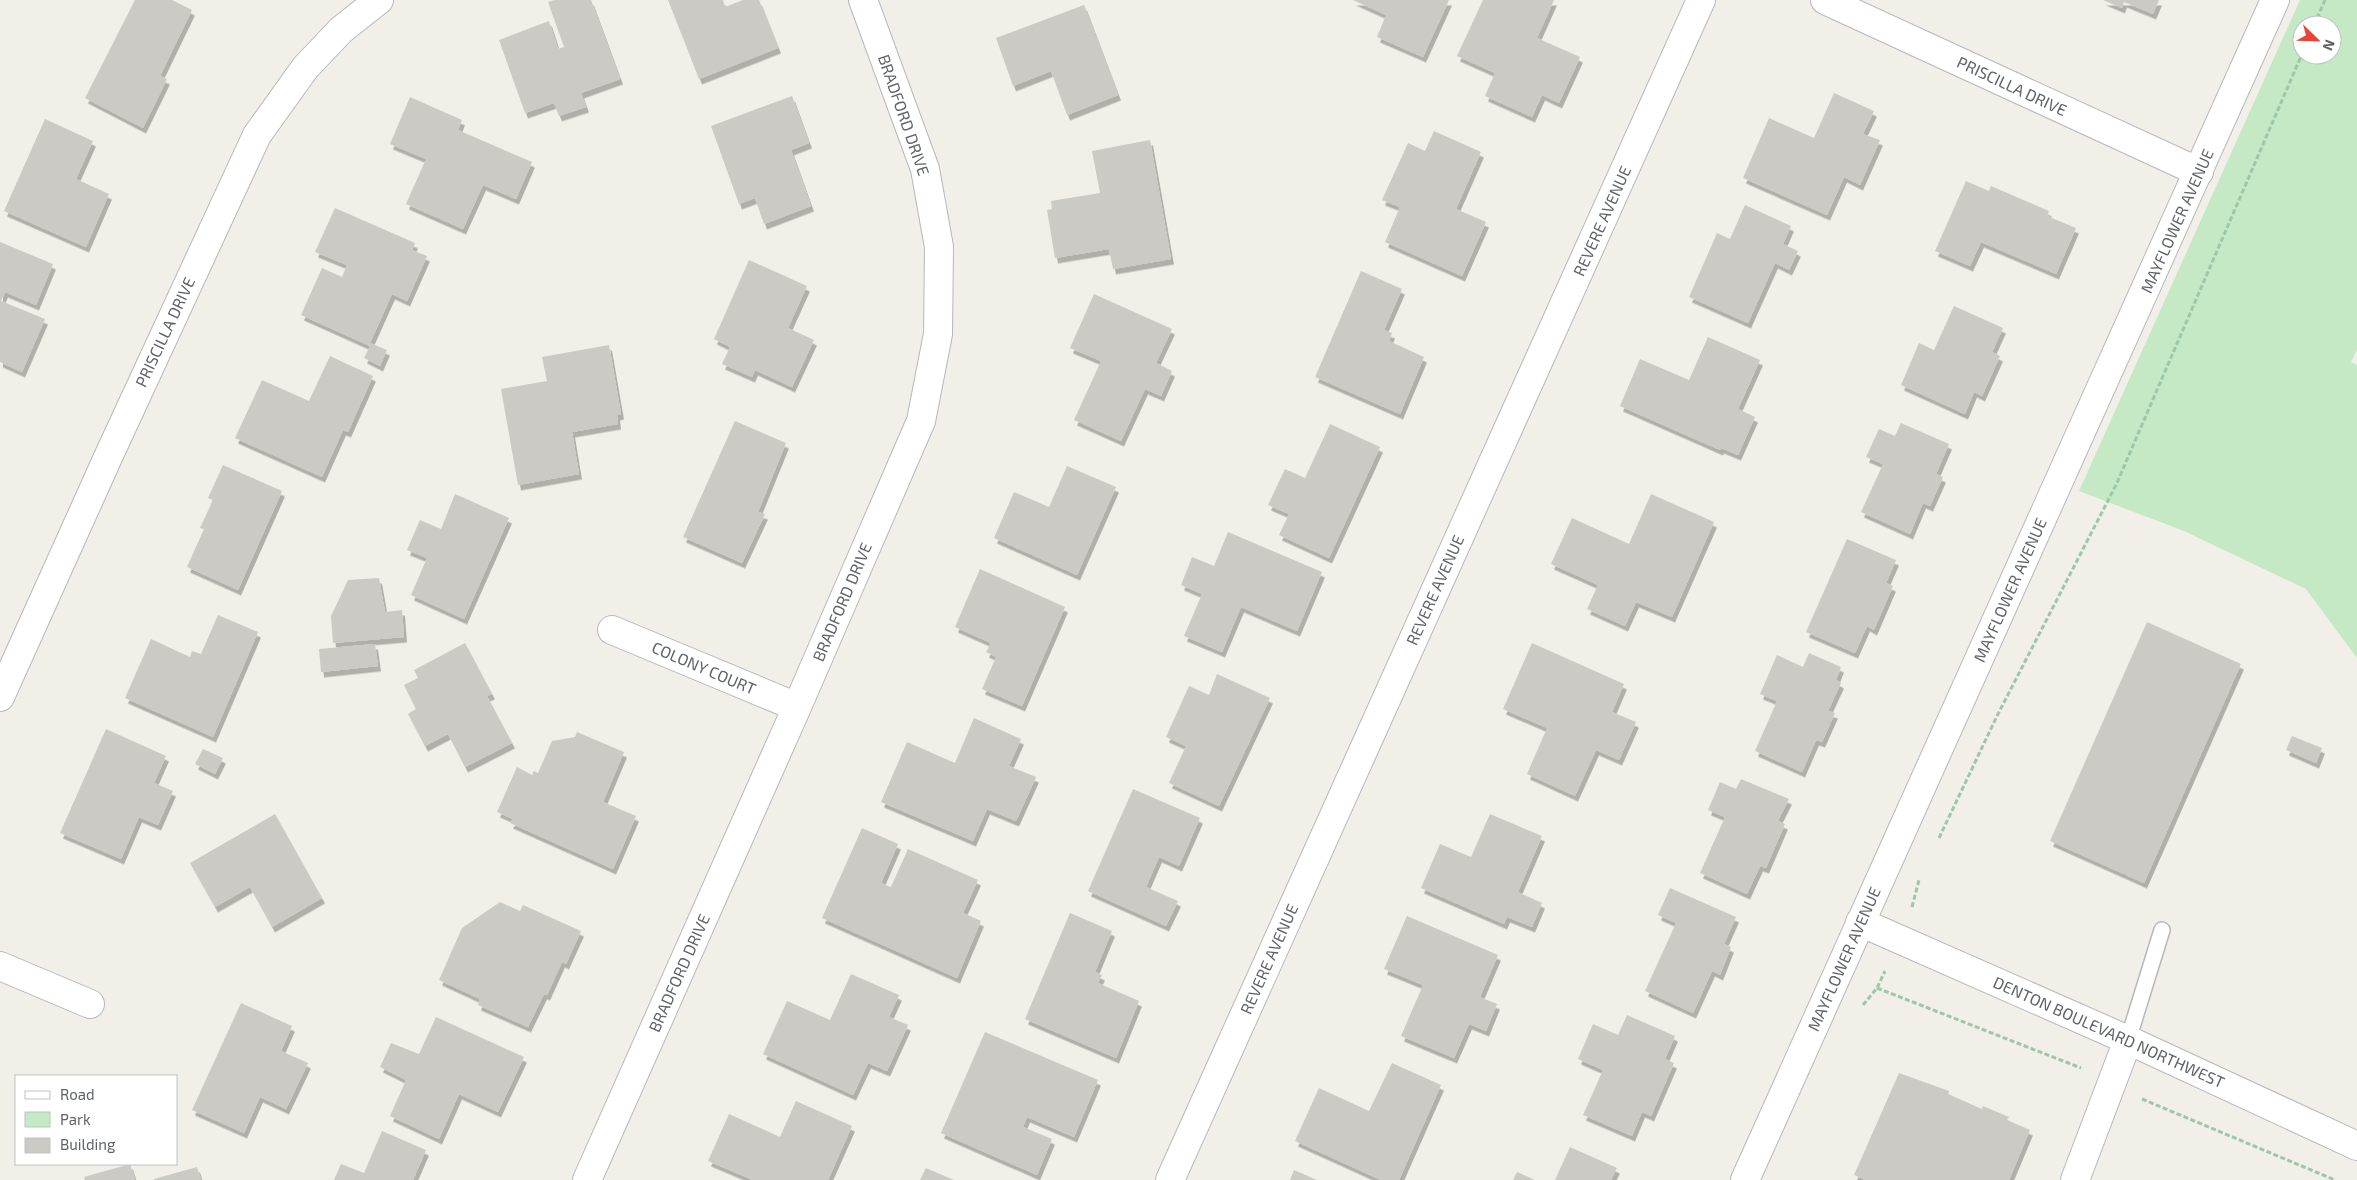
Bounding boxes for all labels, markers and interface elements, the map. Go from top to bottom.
north arrow [2292,15,2342,65]
text: N [2320,37,2339,53]
street label: BRADFORD DRIVE [875,52,934,178]
street label: PRISCILLA DRIVE [1954,52,2070,119]
street label: MAYFLOWER AVENUE [2136,146,2217,296]
street label: REVERE AVENUE [1569,163,1634,279]
street label: PRISCILLA DRIVE [131,274,198,390]
street label: MAYFLOWER AVENUE [1969,515,2050,665]
street label: REVERE AVENUE [1402,532,1467,648]
street label: BRADFORD DRIVE [808,540,875,664]
street label: COLONY COURT [649,637,759,698]
street label: MAYFLOWER AVENUE [1803,884,1884,1034]
street label: REVERE AVENUE [1236,901,1301,1017]
street label: BRADFORD DRIVE [644,911,713,1035]
street label: DENTON BOULEVARD NORTHWEST [1991,972,2228,1091]
legend [15,1075,178,1165]
text: Road [60,1085,95,1103]
text: Park [60,1110,91,1128]
text: Building [60,1135,116,1153]

